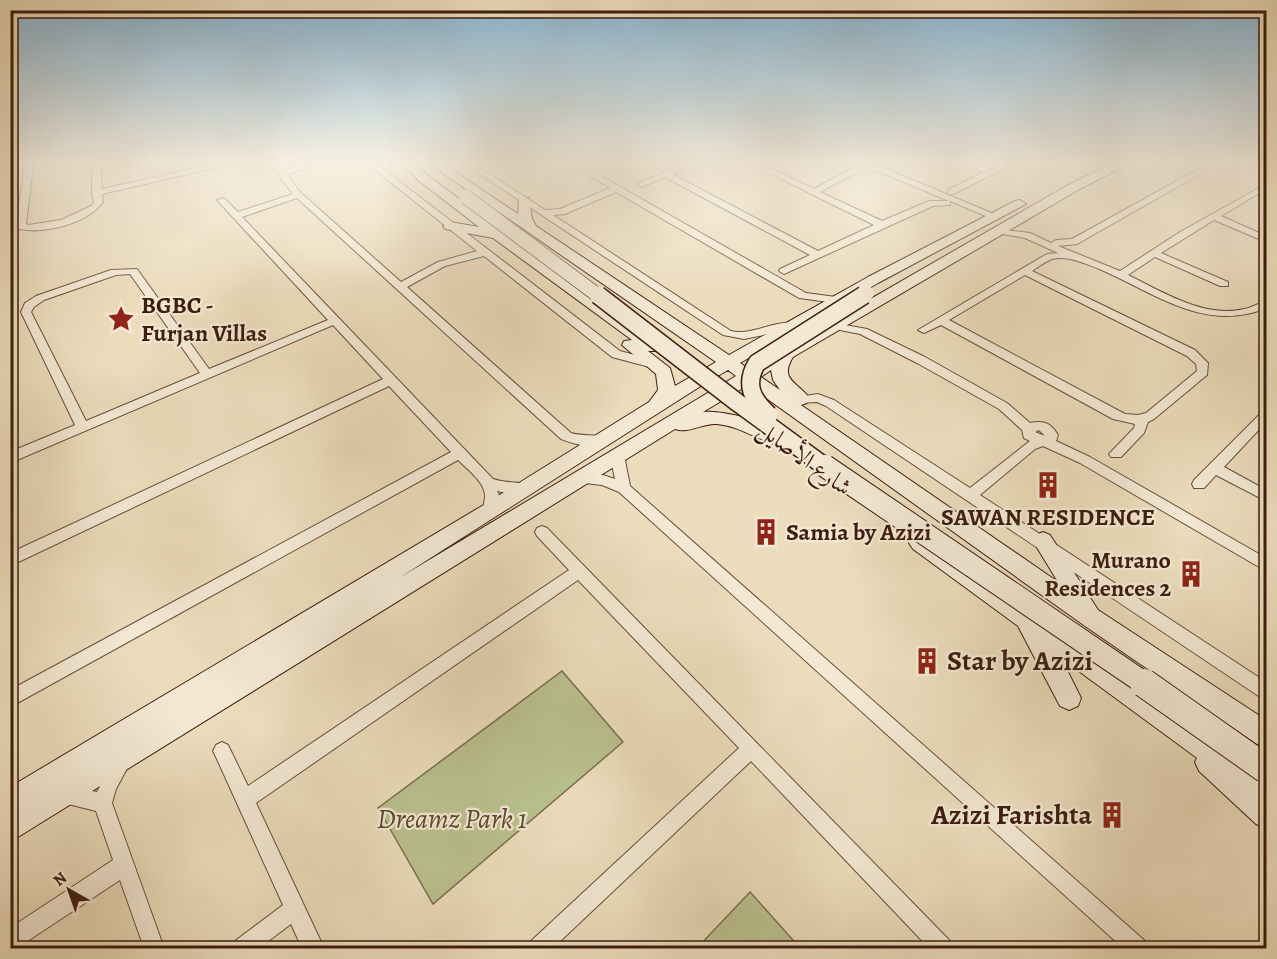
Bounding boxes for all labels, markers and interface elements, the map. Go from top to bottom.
place label: BGBC - Furjan Villas [141,289,267,349]
place icon: BGBC - Furjan Villas [106,304,136,334]
street label: شارع الأصايل [749,413,859,506]
building icon: SAWAN RESIDENCE [1033,470,1063,500]
place label: SAWAN RESIDENCE [941,501,1155,533]
place label: Samia by Azizi [786,516,931,548]
building icon: Samia by Azizi [751,517,781,547]
place label: Murano Residences 2 [1044,544,1171,604]
building icon: Murano Residences 2 [1176,559,1206,589]
place label: Star by Azizi [947,642,1093,680]
building icon: Star by Azizi [912,646,942,676]
place label: Azizi Farishta [930,796,1092,834]
park label: Dreamz Park 1 [377,800,527,838]
building icon: Azizi Farishta [1097,800,1127,830]
north arrow [39,860,99,920]
text: N [48,867,72,891]

